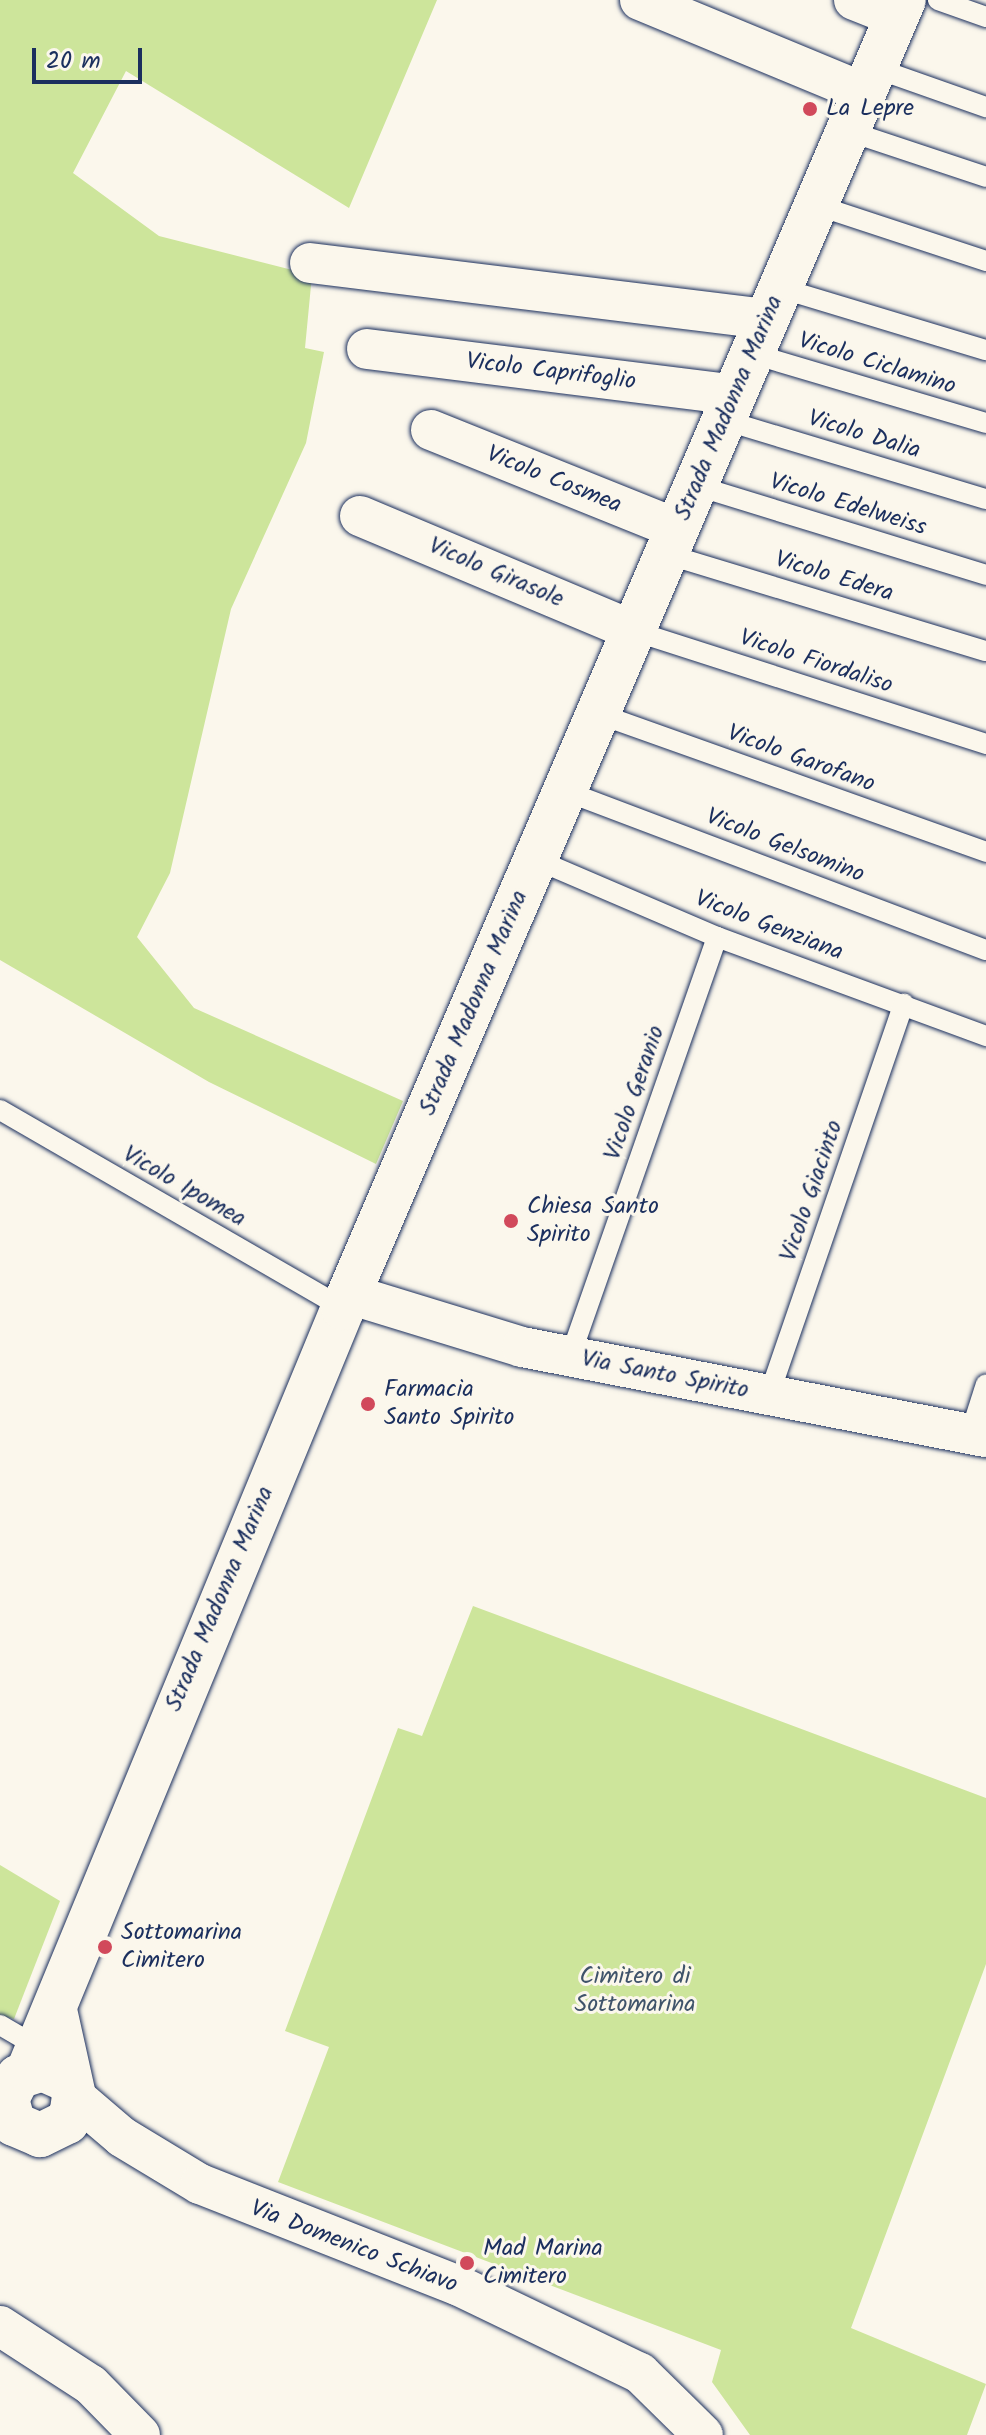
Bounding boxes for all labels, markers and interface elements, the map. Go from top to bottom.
scale bar [36,32,146,82]
text: 20 m [46,42,101,81]
place label: La Lepre [826,95,914,123]
marker: La Lepre [801,100,819,118]
street label: Strada Madonna Marina [669,291,789,525]
street label: Vicolo Ciclamino [795,326,959,402]
street label: Vicolo Caprifoglio [464,347,638,397]
street label: Vicolo Dalia [804,404,924,466]
street label: Vicolo Cosmea [482,440,626,520]
street label: Vicolo Edelweiss [766,468,930,542]
street label: Vicolo Girasole [424,532,568,614]
street label: Vicolo Edera [771,545,897,609]
street label: Vicolo Fiordaliso [736,624,896,700]
street label: Vicolo Garofano [723,719,879,799]
street label: Vicolo Gelsomino [702,803,868,889]
street label: Vicolo Genziana [691,885,847,967]
street label: Strada Madonna Marina [414,886,534,1120]
street label: Vicolo Geranio [599,1022,671,1164]
street label: Vicolo Giacinto [774,1117,850,1265]
street label: Vicolo Ipomea [117,1140,251,1234]
place label: Chiesa Santo Spirito [527,1193,659,1249]
marker: Chiesa Santo Spirito [502,1212,520,1230]
street label: Via Santo Spirito [579,1345,751,1405]
place label: Farmacia Santo Spirito [384,1376,514,1432]
marker: Farmacia Santo Spirito [359,1395,377,1413]
street label: Strada Madonna Marina [160,1482,280,1716]
place label: Sottomarina Cimitero [121,1919,242,1975]
marker: Sottomarina Cimitero [96,1938,114,1956]
park label: Cimitero di Sottomarina [574,1963,696,2019]
street label: Via Domenico Schiavo [246,2194,462,2300]
place label: Mad Marina Cimitero [483,2235,603,2291]
marker: Mad Marina Cimitero [458,2254,476,2272]

